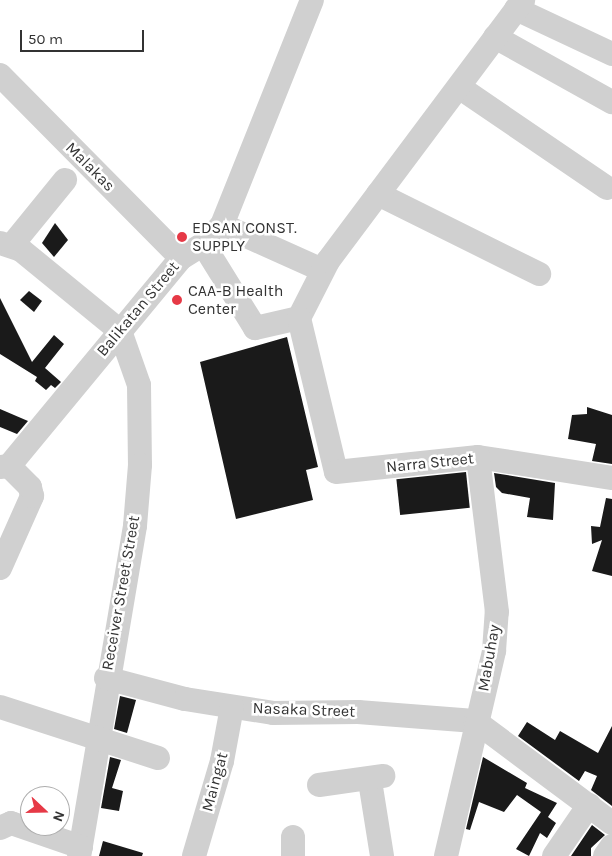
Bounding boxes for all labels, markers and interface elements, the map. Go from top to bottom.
scale bar [22,20,146,52]
text: 50 m [28,30,63,48]
street label: Malakas [61,138,119,196]
place label: EDSAN CONST. SUPPLY [192,218,297,256]
marker: EDSAN CONST. SUPPLY [176,231,188,243]
street label: Balikatan Street [93,258,183,360]
place label: CAA-B Health Center [188,281,283,319]
marker: CAA-B Health Center [170,293,184,307]
street label: Narra Street [385,449,475,477]
street label: Receiver Street Street [98,514,144,672]
street label: Mabuhay [474,623,504,693]
street label: Nasaka Street [252,699,356,721]
street label: Maingat [198,750,232,814]
north arrow [20,786,70,836]
text: N [49,808,68,824]

